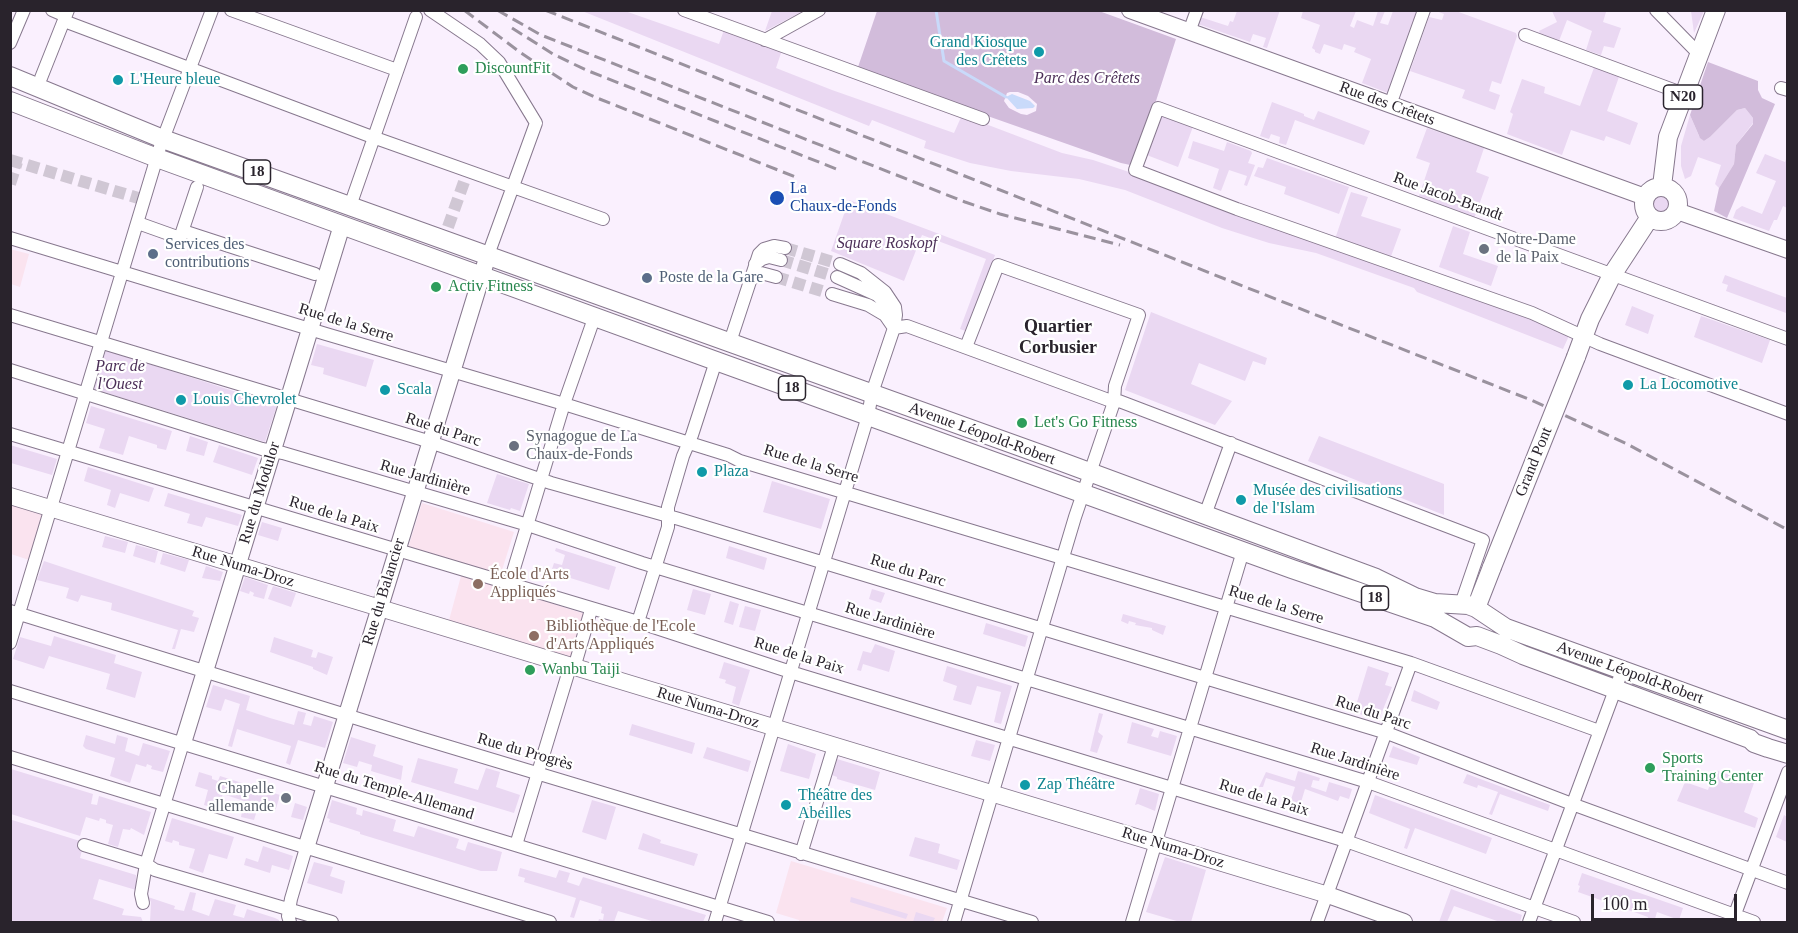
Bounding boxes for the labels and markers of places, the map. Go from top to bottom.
place label: Grand Kiosque des Crêtets [930,33,1027,71]
marker: Grand Kiosque des Crêtets [1032,45,1046,59]
place label: DiscountFit [475,59,551,79]
marker: DiscountFit [456,62,470,76]
place label: L'Heure bleue [130,70,220,90]
marker: L'Heure bleue [111,73,125,87]
place label: La Chaux-de-Fonds [790,179,897,217]
marker: La Chaux-de-Fonds [768,189,786,207]
place label: Notre-Dame de la Paix [1496,230,1576,268]
place label: Services des contributions [165,235,249,273]
marker: Notre-Dame de la Paix [1477,242,1491,256]
marker: Services des contributions [146,247,160,261]
place label: Poste de la Gare [659,268,763,288]
marker: Poste de la Gare [640,271,654,285]
place label: Activ Fitness [448,277,533,297]
marker: Activ Fitness [429,280,443,294]
place label: La Locomotive [1640,375,1738,395]
marker: La Locomotive [1621,378,1635,392]
place label: Scala [397,380,432,400]
marker: Scala [378,383,392,397]
place label: Louis Chevrolet [193,390,297,410]
marker: Louis Chevrolet [174,393,188,407]
place label: Let's Go Fitness [1034,413,1137,433]
marker: Let's Go Fitness [1015,416,1029,430]
place label: Synagogue de La Chaux-de-Fonds [526,427,637,465]
marker: Synagogue de La Chaux-de-Fonds [507,439,521,453]
place label: Plaza [714,462,749,482]
marker: Plaza [695,465,709,479]
place label: Musée des civilisations de l'Islam [1253,481,1402,519]
marker: Musée des civilisations de l'Islam [1234,493,1248,507]
place label: École d'Arts Appliqués [490,565,569,603]
marker: École d'Arts Appliqués [471,577,485,591]
place label: Bibliothèque de l'Ecole d'Arts Appliqués [546,617,696,655]
marker: Bibliothèque de l'Ecole d'Arts Appliqués [527,629,541,643]
place label: Wanbu Taiji [542,660,620,680]
marker: Wanbu Taiji [523,663,537,677]
place label: Sports Training Center [1662,749,1763,787]
marker: Sports Training Center [1643,761,1657,775]
place label: Zap Théâtre [1037,775,1115,795]
marker: Zap Théâtre [1018,778,1032,792]
place label: Chapelle allemande [208,779,274,817]
place label: Théâtre des Abeilles [798,786,872,824]
marker: Chapelle allemande [279,791,293,805]
marker: Théâtre des Abeilles [779,798,793,812]

